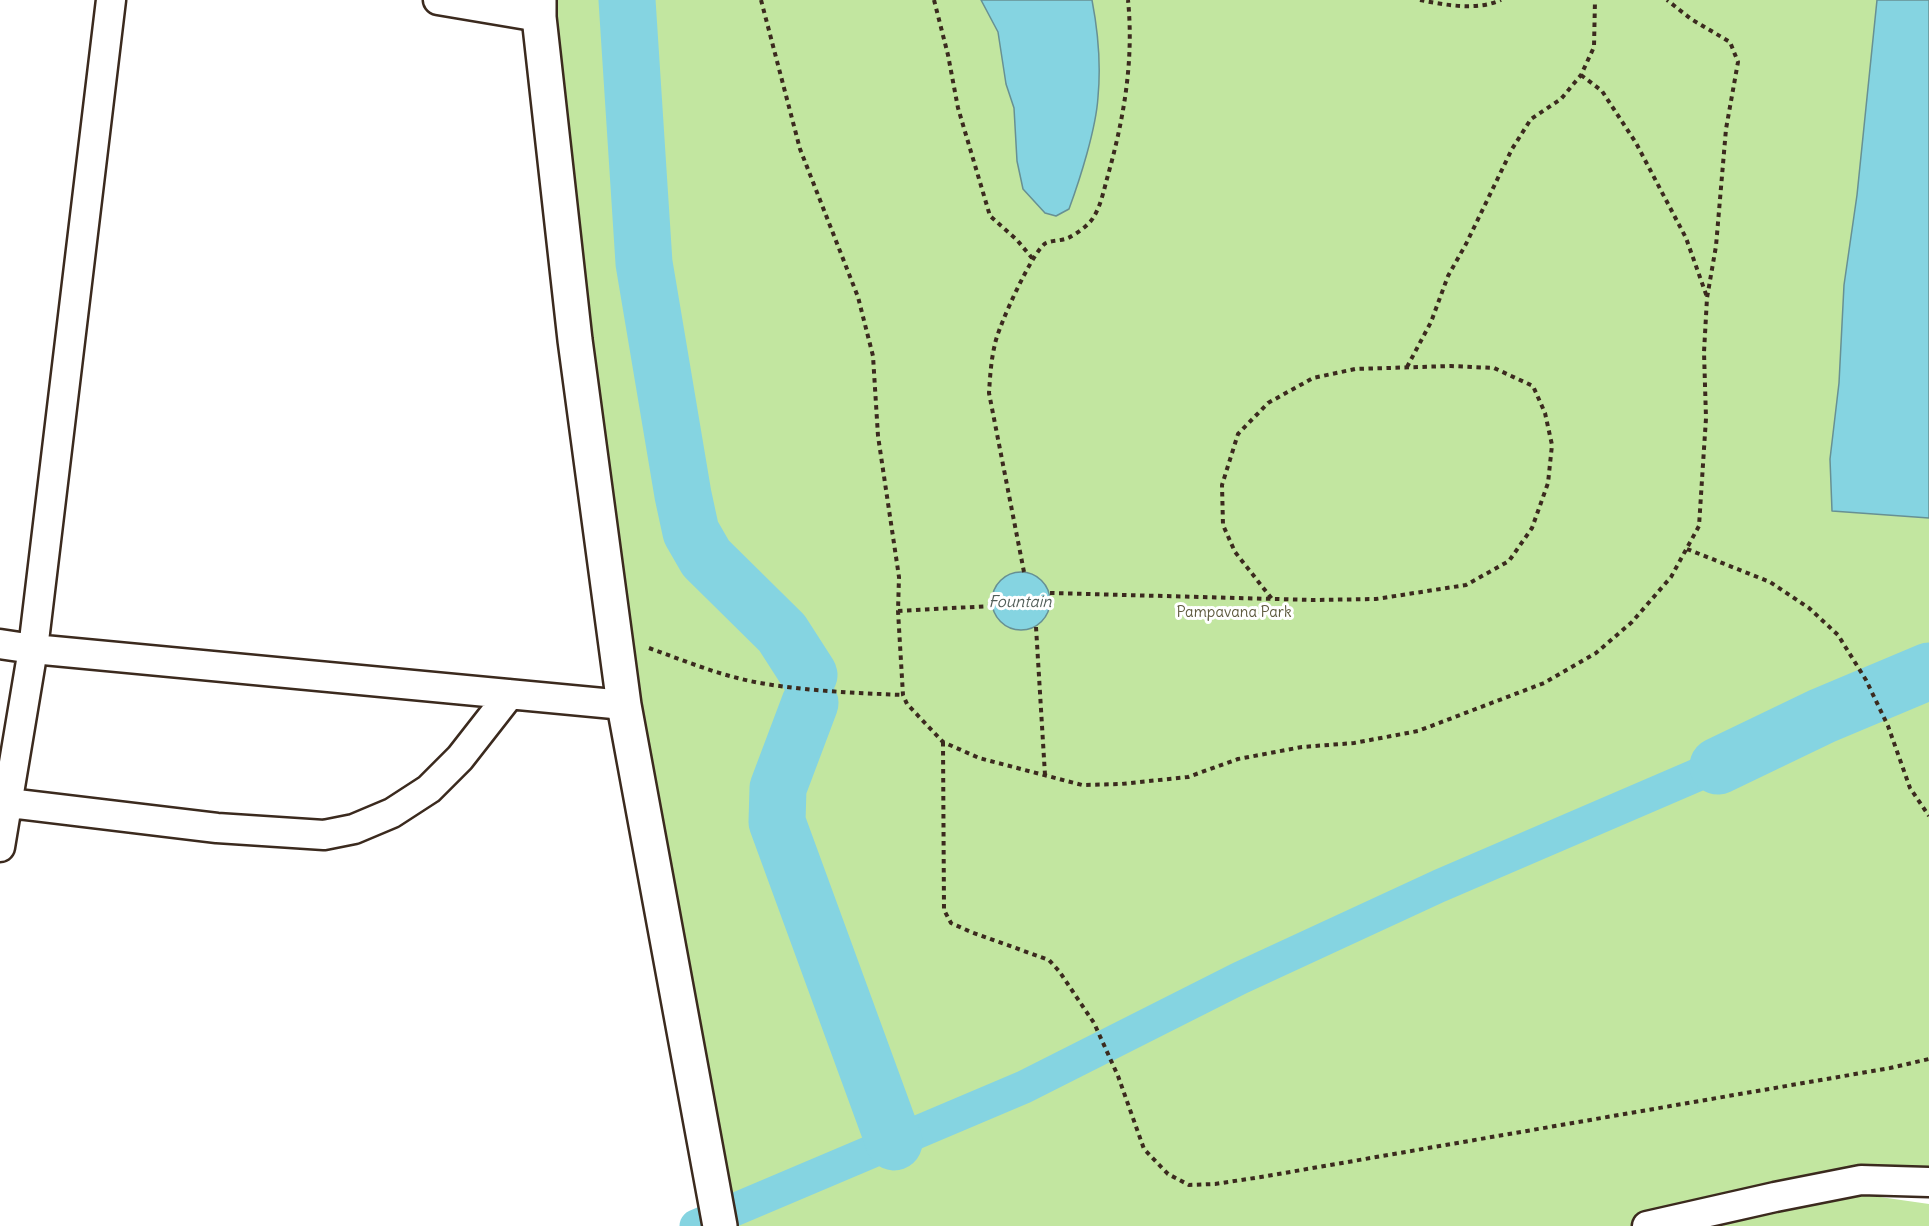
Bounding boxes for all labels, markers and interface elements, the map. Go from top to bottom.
water label: Fountain [988,592,1052,612]
park label: Pampavana Park [1176,604,1292,622]

